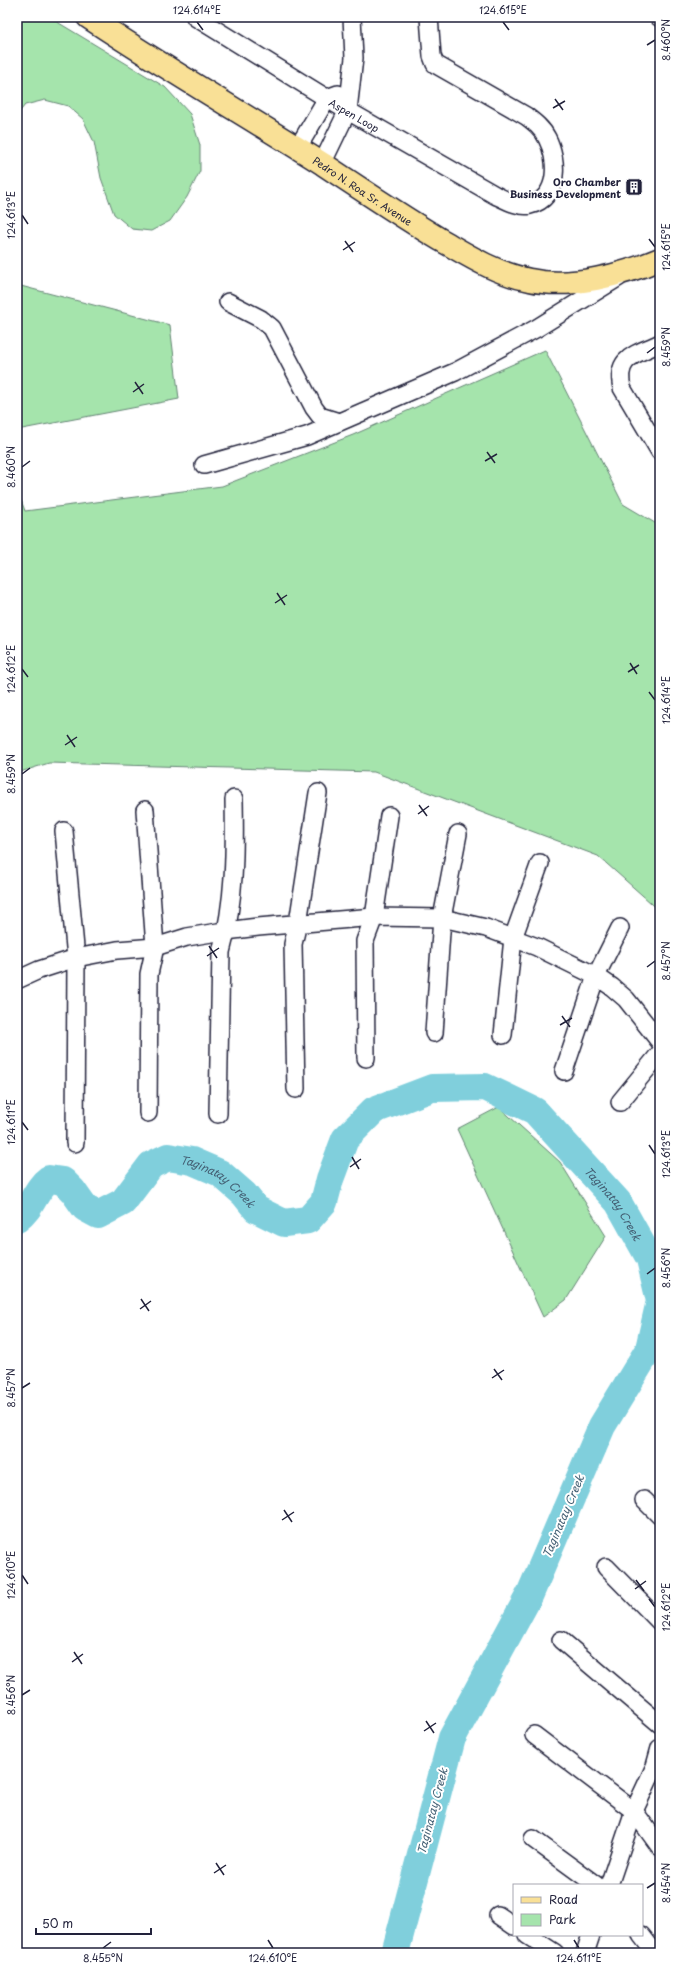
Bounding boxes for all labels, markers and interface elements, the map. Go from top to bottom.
text: 124.614°E [173,2,221,17]
text: 124.615°E [479,2,527,17]
text: 8.460°N [658,19,673,61]
street label: Aspen Loop [326,94,382,135]
street label: Pedro N. Roa Sr. Avenue [310,152,416,229]
place label: Oro Chamber Business Development [510,174,622,201]
building icon: Oro Chamber Business Development [624,177,644,197]
text: 124.613°E [3,191,18,239]
text: 124.615°E [658,223,673,271]
text: 8.459°N [658,327,673,367]
text: 8.460°N [3,446,18,488]
text: 124.612°E [3,645,18,693]
text: 124.614°E [658,676,673,724]
text: 8.459°N [3,754,18,794]
text: 8.457°N [658,941,673,981]
text: 124.611°E [3,1099,18,1145]
text: 124.613°E [658,1130,673,1178]
water label: Taginatay Creek [179,1151,261,1212]
water label: Taginatay Creek [581,1162,647,1245]
text: 8.456°N [658,1248,673,1288]
text: 8.457°N [3,1368,18,1408]
water label: Taginatay Creek [538,1471,589,1560]
text: 124.610°E [3,1551,18,1599]
text: 124.612°E [658,1583,673,1631]
text: 8.456°N [3,1675,18,1715]
water label: Taginatay Creek [412,1765,452,1856]
text: 8.454°N [658,1863,673,1903]
legend [513,1884,643,1936]
text: Road [549,1890,578,1908]
scale bar [36,1910,151,1936]
text: Park [549,1910,576,1928]
text: 50 m [42,1914,73,1932]
text: 8.455°N [83,1950,123,1965]
text: 124.610°E [249,1950,297,1965]
text: 124.611°E [556,1950,602,1965]

